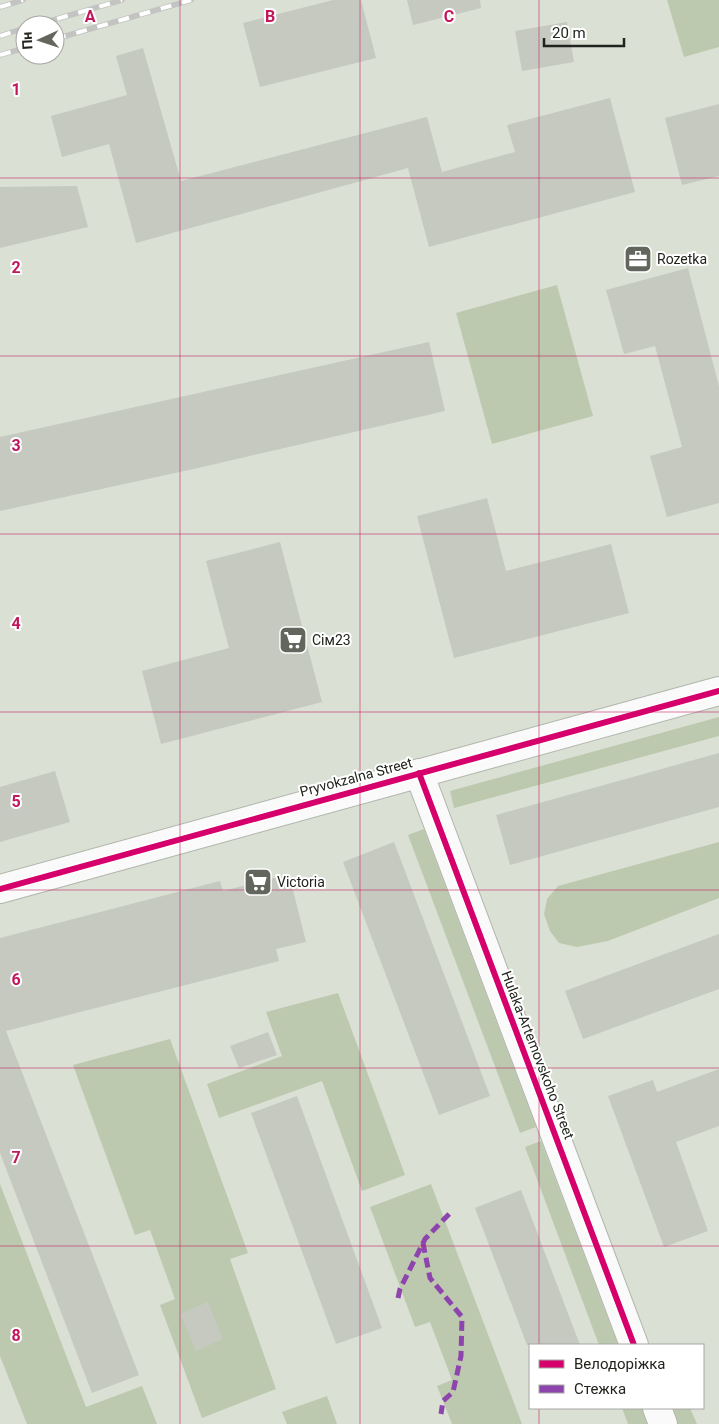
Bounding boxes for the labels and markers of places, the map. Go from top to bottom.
office icon: Rozetka [623,244,653,274]
place label: Rozetka [657,251,707,267]
supermarket icon: Сім23 [278,625,308,655]
place label: Сім23 [312,632,351,648]
supermarket icon: Victoria [243,867,273,897]
place label: Victoria [277,874,325,890]

